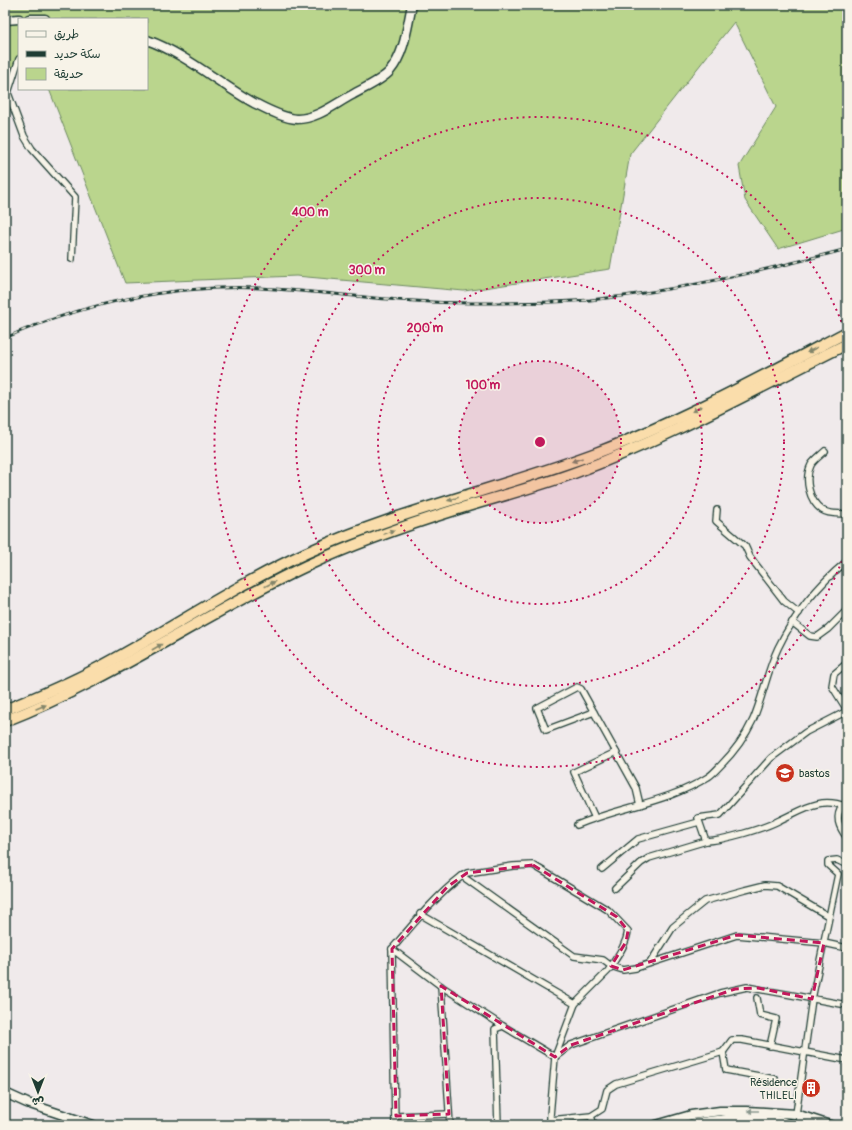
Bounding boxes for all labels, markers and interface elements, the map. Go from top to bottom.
legend [18,18,148,90]
text: طريق [54,27,79,42]
text: سكة حديد [54,47,101,62]
text: حديقة [54,67,83,82]
text: 400 m [291,205,329,220]
text: 300 m [349,263,386,278]
text: 200 m [407,321,444,336]
one-way arrow [807,347,818,353]
text: 100 m [466,378,501,393]
one-way arrow [691,406,702,413]
centre of rings [533,435,547,449]
one-way arrow [571,457,583,463]
one-way arrow [447,496,459,502]
one-way arrow [383,528,395,534]
one-way arrow [264,581,276,587]
one-way arrow [151,644,163,651]
one-way arrow [36,704,47,710]
school or university icon: bastos [774,762,796,784]
place label: bastos [799,767,830,780]
north arrow [18,1072,58,1112]
place label: Résidence THILELI [750,1076,798,1102]
building icon: Résidence THILELI [800,1077,822,1099]
text: ش [32,1095,44,1108]
one-way arrow [746,1108,759,1114]

